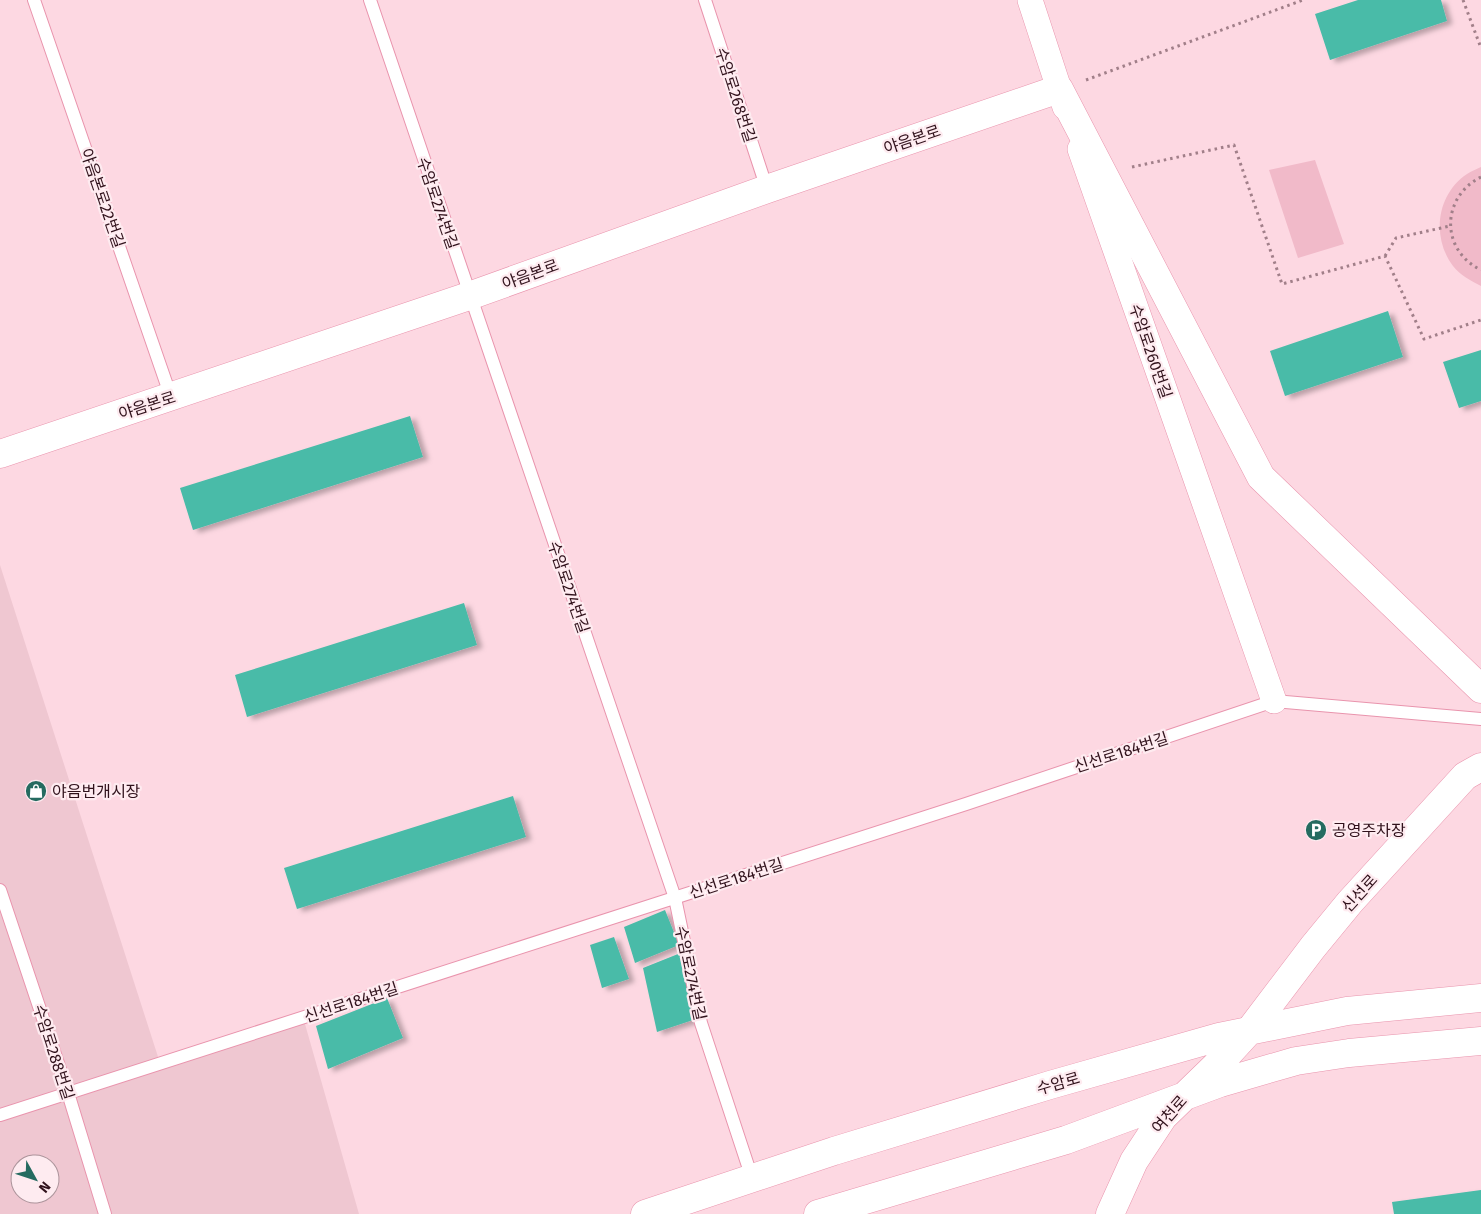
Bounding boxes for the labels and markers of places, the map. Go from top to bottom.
shop icon: 야음번개시장 [24,779,48,803]
place label: 야음번개시장 [52,782,141,801]
parking icon: 공영주차장 [1304,818,1328,842]
place label: 공영주차장 [1332,821,1406,840]

